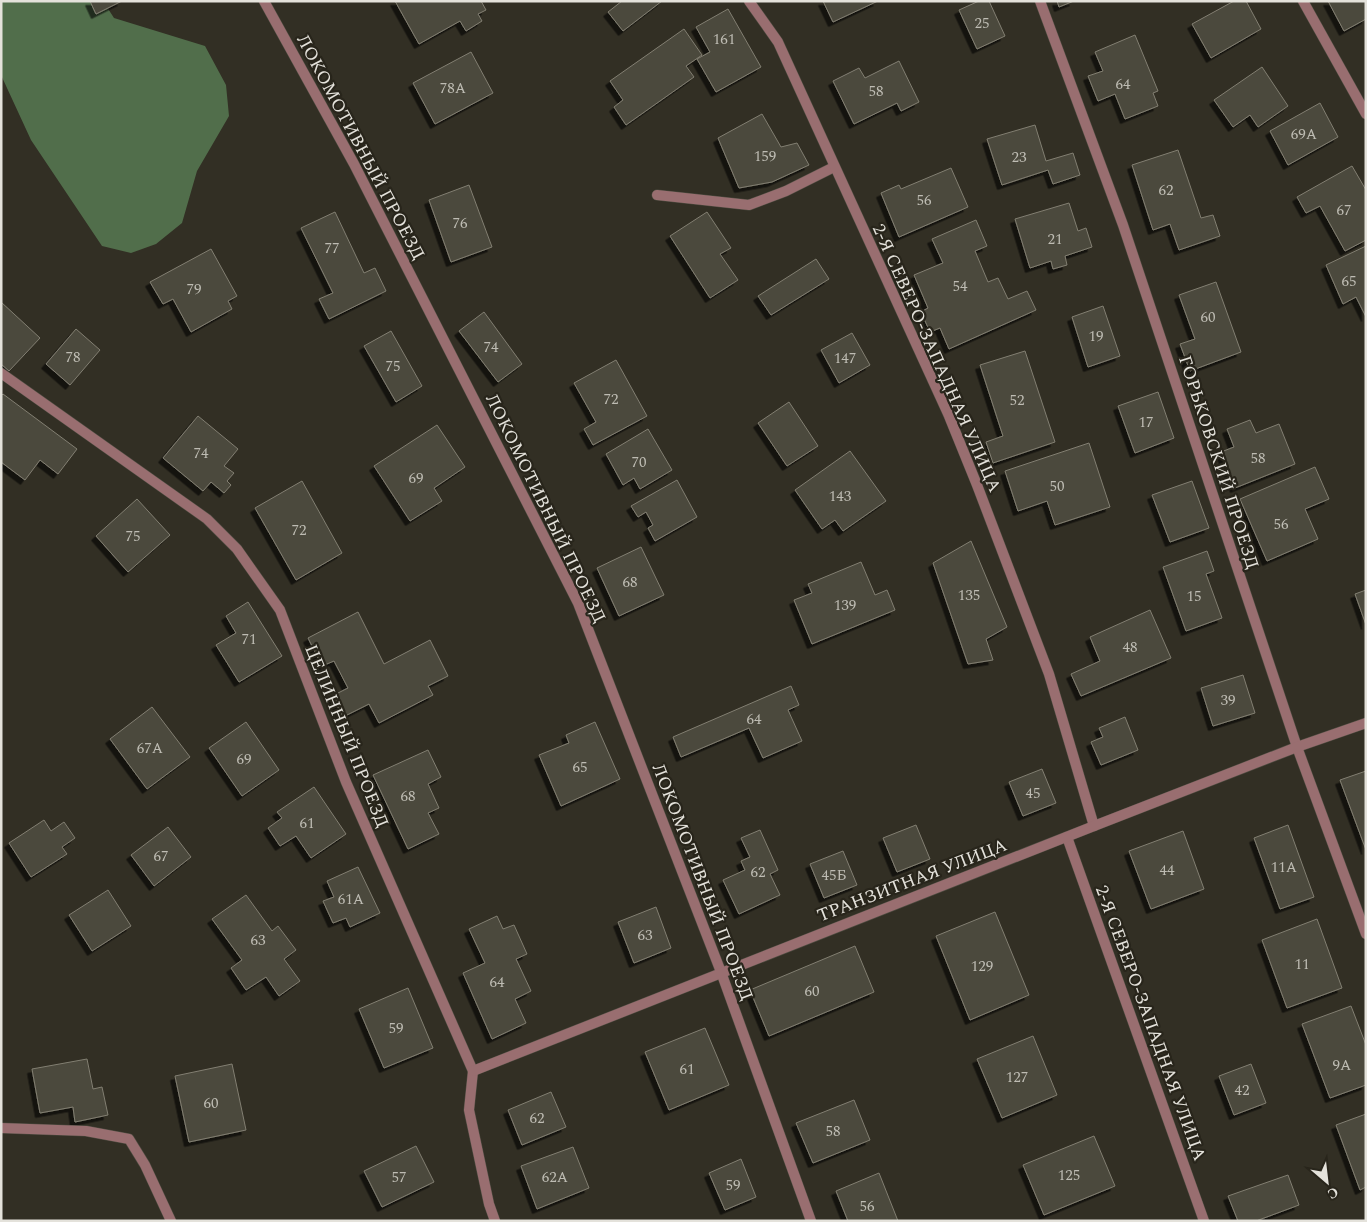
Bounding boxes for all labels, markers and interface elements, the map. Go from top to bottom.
house number: 25 [974,12,990,35]
house number: 161 [713,28,735,51]
street label: ЛОКОМОТИВНЫЙ ПРОЕЗД [289,30,432,265]
house number: 64 [1115,73,1131,96]
house number: 78А [440,77,466,100]
house number: 58 [868,80,884,103]
house number: 69А [1291,123,1317,146]
house number: 159 [754,145,776,168]
house number: 23 [1011,146,1027,169]
house number: 62 [1158,179,1174,202]
house number: 56 [916,189,932,212]
house number: 67 [1336,199,1352,222]
house number: 76 [452,212,468,235]
street label: 2-Я СЕВЕРО-ЗАПАДНАЯ УЛИЦА [865,220,1008,497]
house number: 21 [1047,228,1063,251]
house number: 77 [324,237,340,260]
house number: 65 [1341,270,1357,293]
house number: 54 [952,275,968,298]
house number: 79 [186,278,202,301]
house number: 60 [1200,306,1216,329]
house number: 19 [1088,325,1104,348]
house number: 74 [483,336,499,359]
house number: 78 [65,346,81,369]
house number: 147 [834,347,856,370]
street label: ГОРЬКОВСКИЙ ПРОЕЗД [1171,352,1266,573]
house number: 75 [385,355,401,378]
house number: 72 [603,388,619,411]
street label: ЛОКОМОТИВНЫЙ ПРОЕЗД [478,389,613,627]
house number: 52 [1009,389,1025,412]
house number: 17 [1138,411,1154,434]
house number: 74 [193,442,209,465]
house number: 58 [1250,447,1266,470]
house number: 70 [631,451,647,474]
house number: 69 [408,467,424,490]
house number: 50 [1049,475,1065,498]
house number: 143 [829,485,852,508]
house number: 56 [1273,513,1289,536]
house number: 72 [291,519,307,542]
house number: 75 [125,525,141,548]
house number: 68 [622,571,638,594]
house number: 135 [958,584,980,607]
house number: 15 [1186,585,1202,608]
house number: 139 [834,594,856,617]
house number: 71 [241,628,257,651]
house number: 48 [1122,636,1138,659]
street label: ЦЕЛИННЫЙ ПРОЕЗД [297,640,396,832]
house number: 39 [1220,689,1236,712]
house number: 64 [746,708,762,731]
house number: 67А [137,737,163,760]
house number: 69 [236,748,252,771]
house number: 65 [572,756,588,779]
street label: ЛОКОМОТИВНЫЙ ПРОЕЗД [645,760,760,1005]
house number: 45 [1025,782,1041,805]
house number: 68 [400,785,416,808]
house number: 61 [299,812,315,835]
street label: ТРАНЗИТНАЯ УЛИЦА [813,832,1011,929]
house number: 67 [153,845,169,868]
house number: 11А [1271,856,1297,879]
house number: 44 [1159,859,1175,882]
house number: 62 [750,861,766,884]
house number: 45Б [821,864,847,887]
street label: 2-Я СЕВЕРО-ЗАПАДНАЯ УЛИЦА [1088,882,1213,1165]
house number: 61А [338,888,364,911]
house number: 63 [637,924,653,947]
house number: 63 [250,929,266,952]
house number: 11 [1294,953,1310,976]
house number: 129 [971,955,993,978]
house number: 64 [489,971,505,994]
house number: 60 [804,980,820,1003]
house number: 59 [388,1017,404,1040]
house number: 9А [1333,1054,1351,1077]
house number: 61 [679,1058,695,1081]
house number: 127 [1006,1066,1028,1089]
house number: 42 [1234,1079,1250,1102]
house number: 60 [203,1092,219,1115]
house number: 62 [529,1107,545,1130]
house number: 58 [825,1120,841,1143]
north arrow [1302,1157,1352,1207]
house number: 125 [1058,1164,1080,1187]
house number: 57 [391,1166,407,1189]
house number: 62А [542,1166,568,1189]
house number: 59 [725,1174,741,1197]
text: С [1324,1181,1342,1205]
house number: 56 [859,1195,875,1218]

